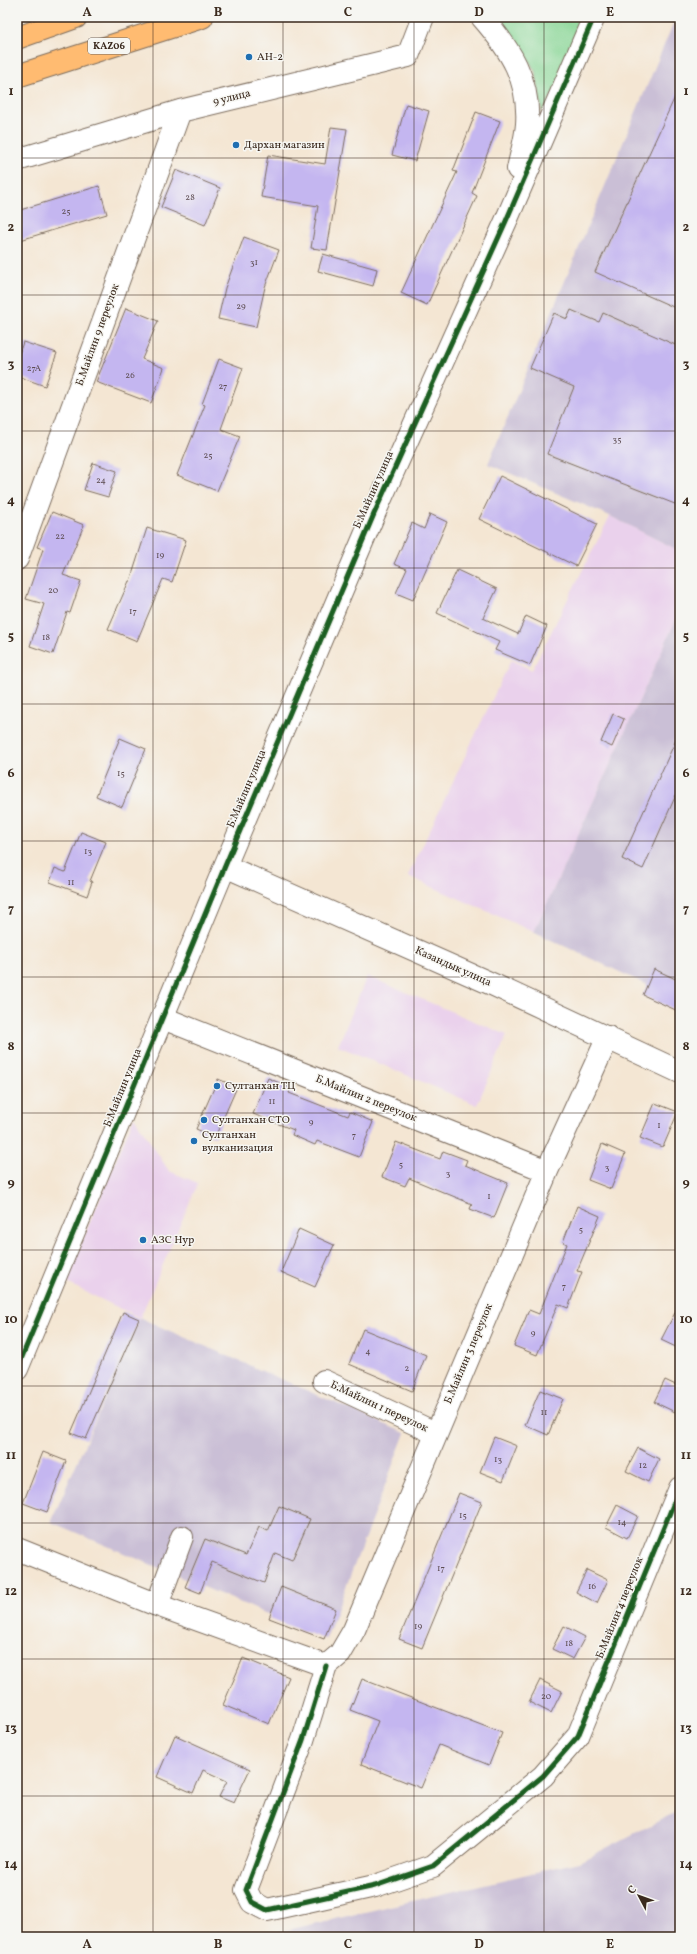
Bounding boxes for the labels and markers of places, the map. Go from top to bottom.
place label: АН-2 [257,50,283,65]
marker: АН-2 [244,52,254,62]
place label: Дархан магазин [244,138,325,153]
marker: Дархан магазин [231,140,241,150]
place label: Султанхан ТЦ [225,1079,296,1094]
marker: Султанхан ТЦ [212,1081,222,1091]
place label: Султанхан СТО [212,1113,290,1128]
marker: Султанхан СТО [199,1115,209,1125]
place label: Султанхан вулканизация [202,1128,273,1156]
marker: Султанхан вулканизация [189,1136,199,1146]
place label: АЗС Нур [151,1233,194,1248]
marker: АЗС Нур [138,1235,148,1245]

